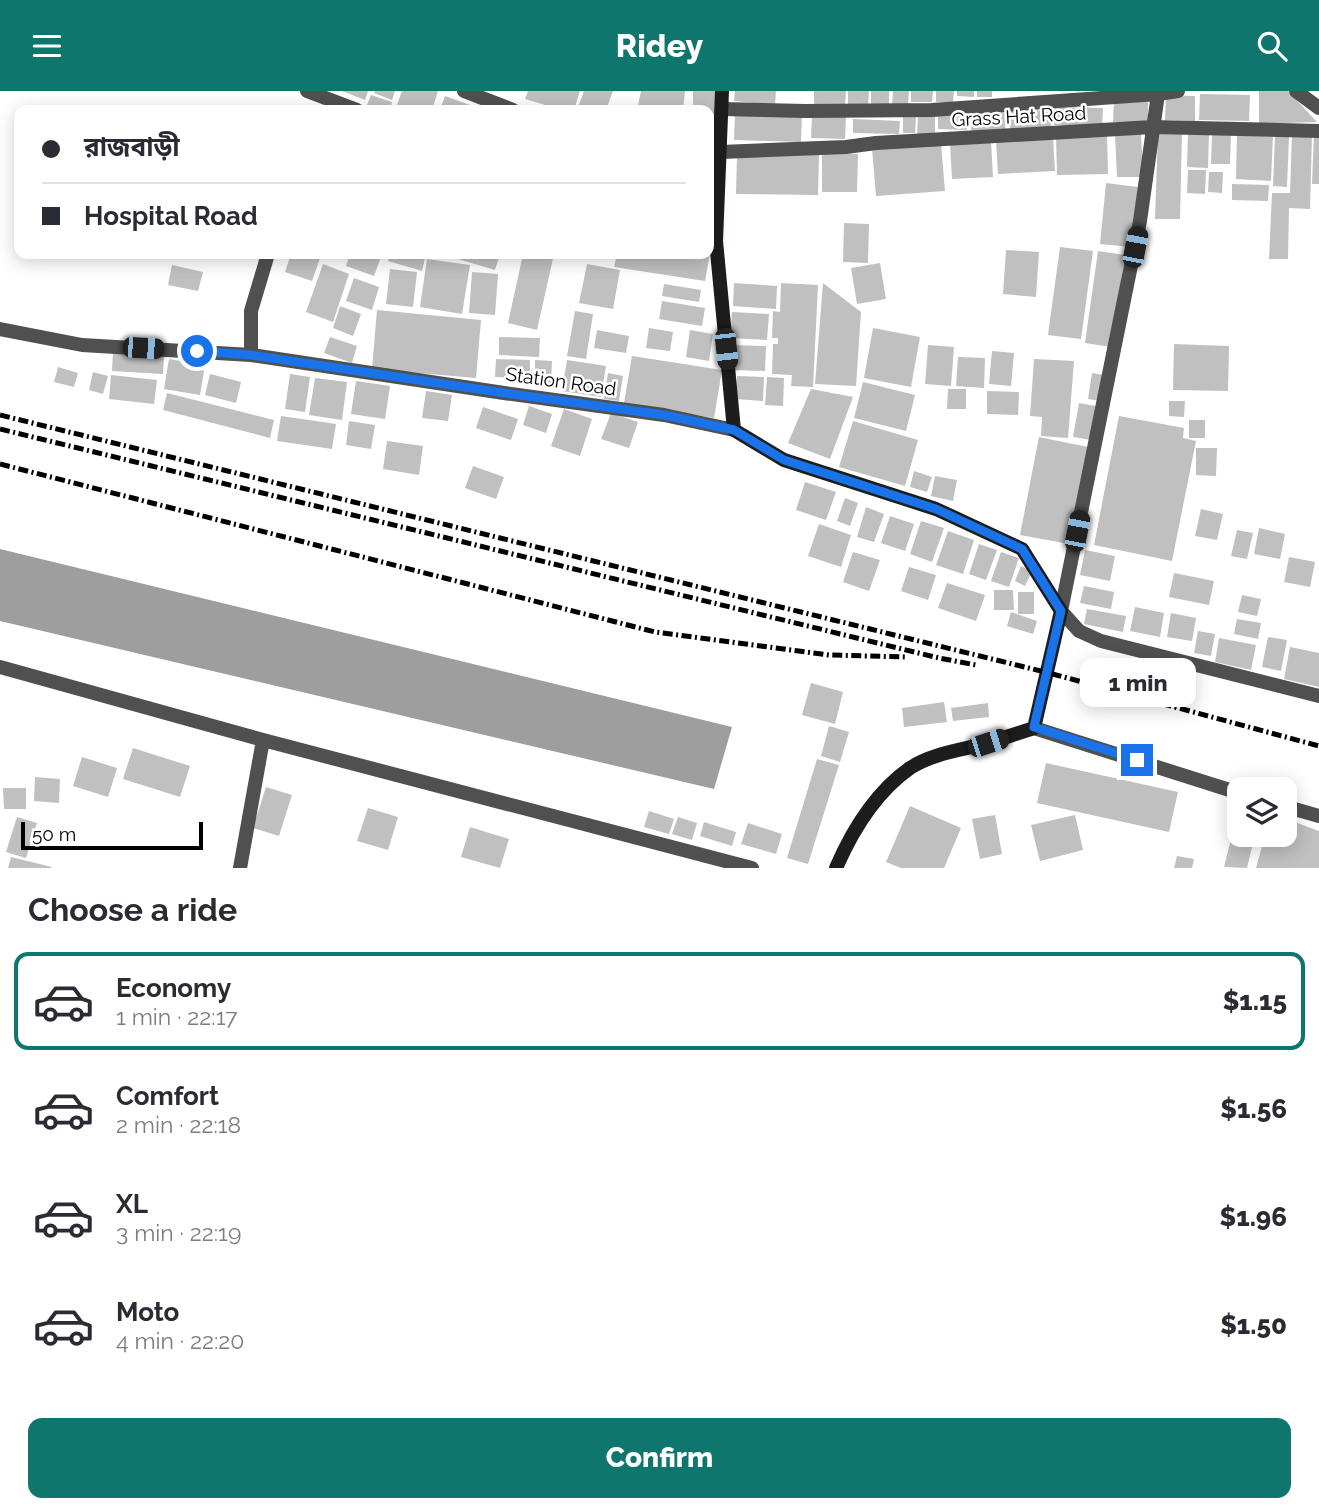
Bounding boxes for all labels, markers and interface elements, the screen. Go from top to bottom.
icon: menu [28,27,66,65]
text: Ridey [616,27,703,64]
icon: search [1253,27,1291,65]
street label: Grass Hat Road [951,101,1087,131]
text: রাজবাড়ী [84,132,180,162]
text: Hospital Road [84,201,258,231]
car [1121,224,1150,270]
car [714,327,739,371]
route start [181,335,213,367]
car [122,336,165,360]
street label: Station Road [504,362,618,400]
car [1063,508,1092,554]
callout: 1 min [1079,659,1195,707]
text: 1 min [1108,669,1168,696]
car [965,727,1012,759]
route end [1121,744,1153,776]
map controls [1227,777,1297,847]
button: layers [1227,777,1297,847]
scale bar [21,819,203,851]
text: 50 m [32,823,76,845]
text: Choose a ride [28,891,237,928]
icon: car [32,970,95,1033]
text: Economy [116,973,231,1003]
text: $1.15 [1223,986,1287,1016]
text: 1 min · 22:17 [116,1003,238,1030]
icon: car [32,1078,95,1141]
text: Comfort [116,1081,219,1111]
text: $1.56 [1220,1094,1287,1124]
text: 2 min · 22:18 [116,1111,241,1138]
icon: car [32,1186,95,1249]
text: XL [116,1189,148,1219]
text: $1.96 [1220,1202,1287,1232]
text: 3 min · 22:19 [116,1219,241,1246]
icon: car [32,1294,95,1357]
text: Moto [116,1297,179,1327]
text: $1.50 [1220,1310,1287,1340]
text: 4 min · 22:20 [116,1327,244,1354]
button: Confirm [28,1418,1291,1498]

